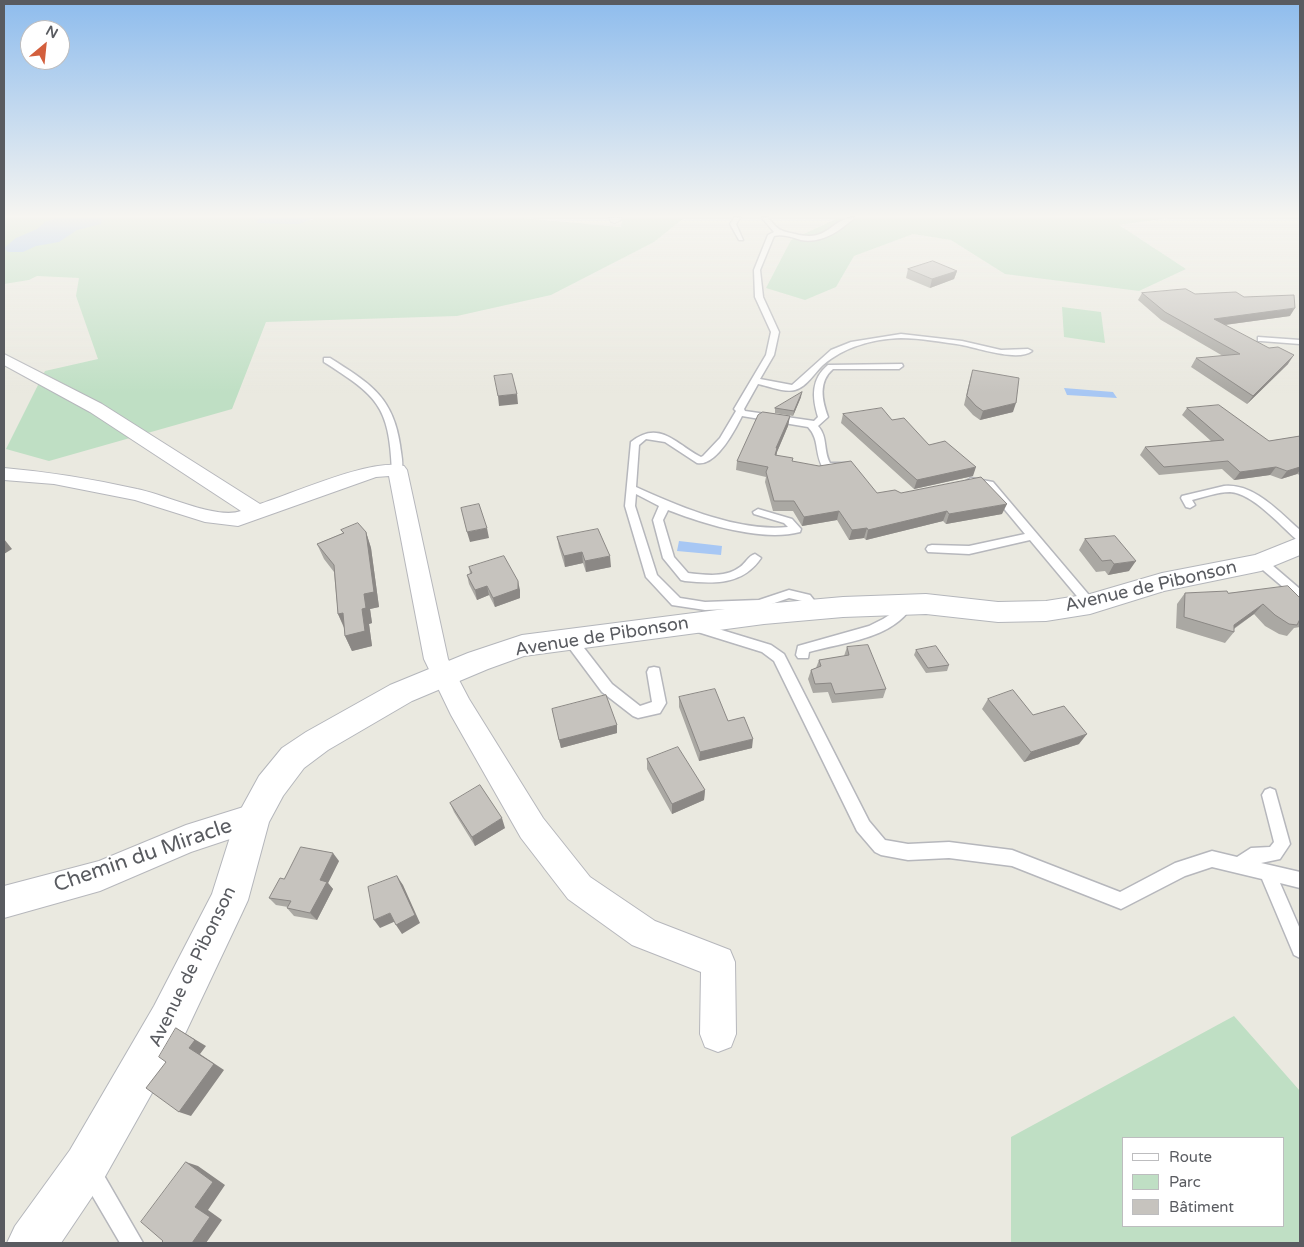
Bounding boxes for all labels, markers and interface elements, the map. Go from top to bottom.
north arrow [20,20,70,70]
text: N [43,22,61,42]
street label: Avenue de Pibonson [1063,557,1239,617]
street label: Avenue de Pibonson [514,613,690,661]
street label: Chemin du Miracle [50,814,236,898]
street label: Avenue de Pibonson [145,883,241,1051]
legend [1122,1137,1284,1227]
text: Route [1169,1148,1212,1166]
text: Parc [1169,1173,1201,1191]
text: Bâtiment [1169,1198,1234,1216]

